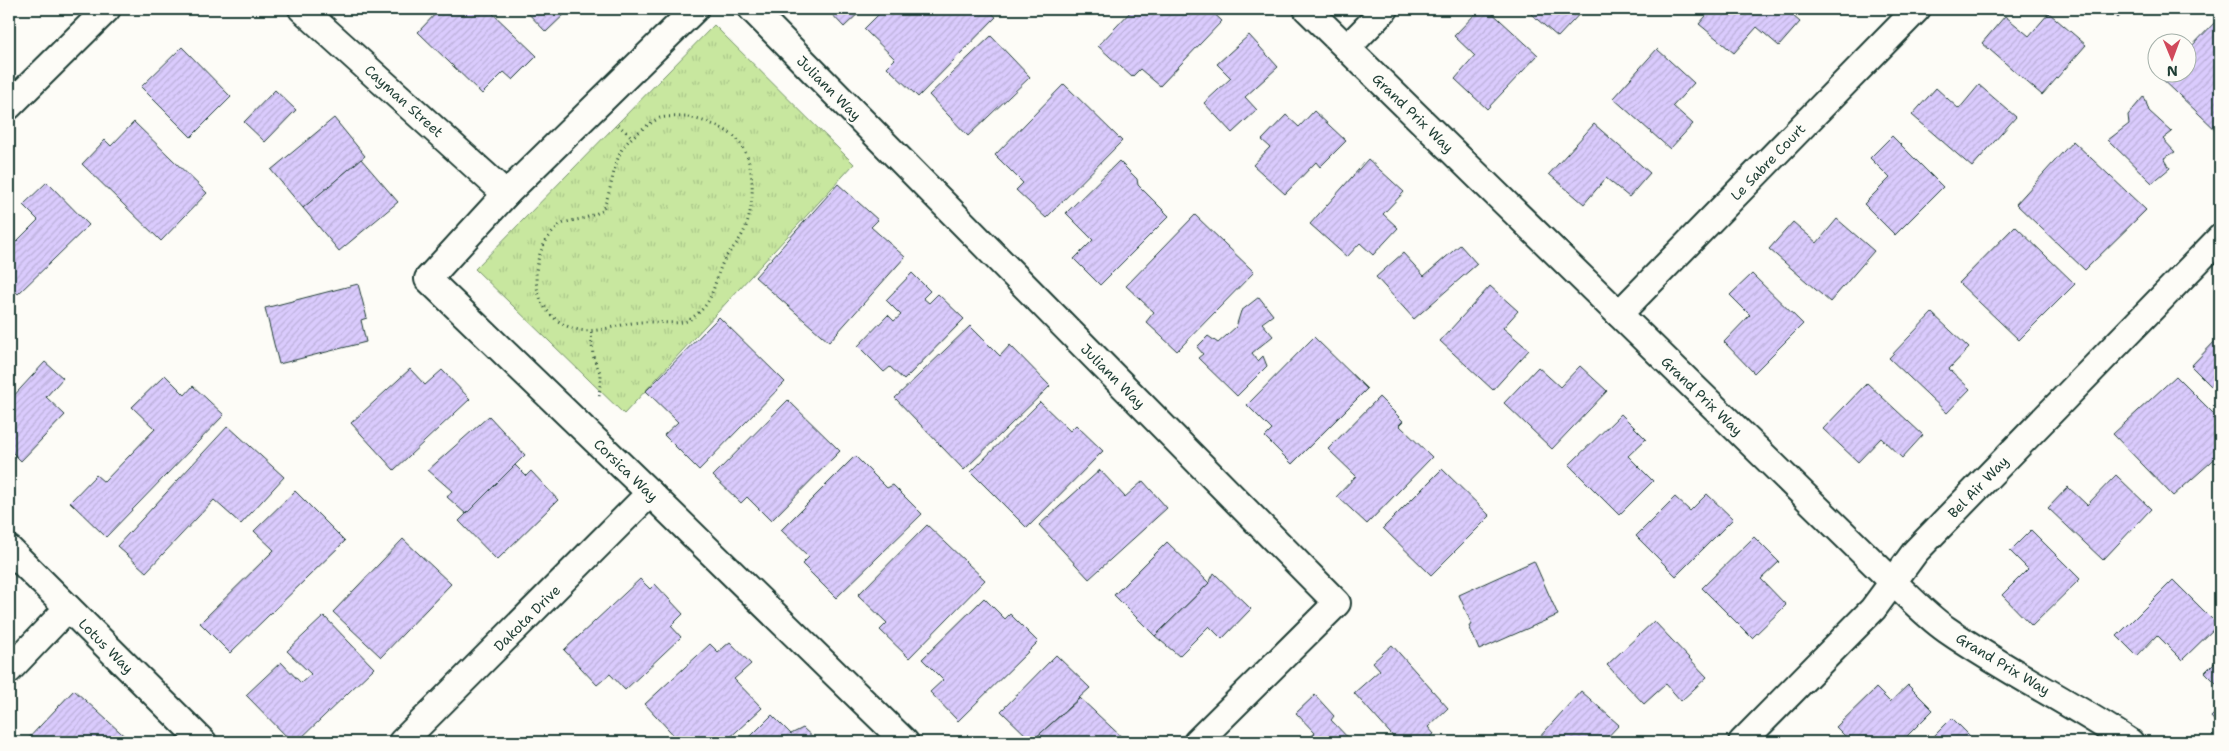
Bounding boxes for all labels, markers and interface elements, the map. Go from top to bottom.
north arrow [2146,32,2196,82]
street label: Juliann Way [793,52,865,124]
street label: Cayman Street [361,61,447,141]
text: N [2167,62,2178,80]
street label: Grand Prix Way [1368,69,1458,157]
street label: Le Sabre Court [1727,120,1809,204]
street label: Juliann Way [1077,340,1149,412]
street label: Grand Prix Way [1657,352,1747,440]
street label: Corsica Way [590,435,662,505]
street label: Bel Air Way [1944,452,2012,522]
street label: Dakota Drive [490,581,564,655]
street label: Lotus Way [75,615,137,677]
street label: Grand Prix Way [1953,629,2053,699]

